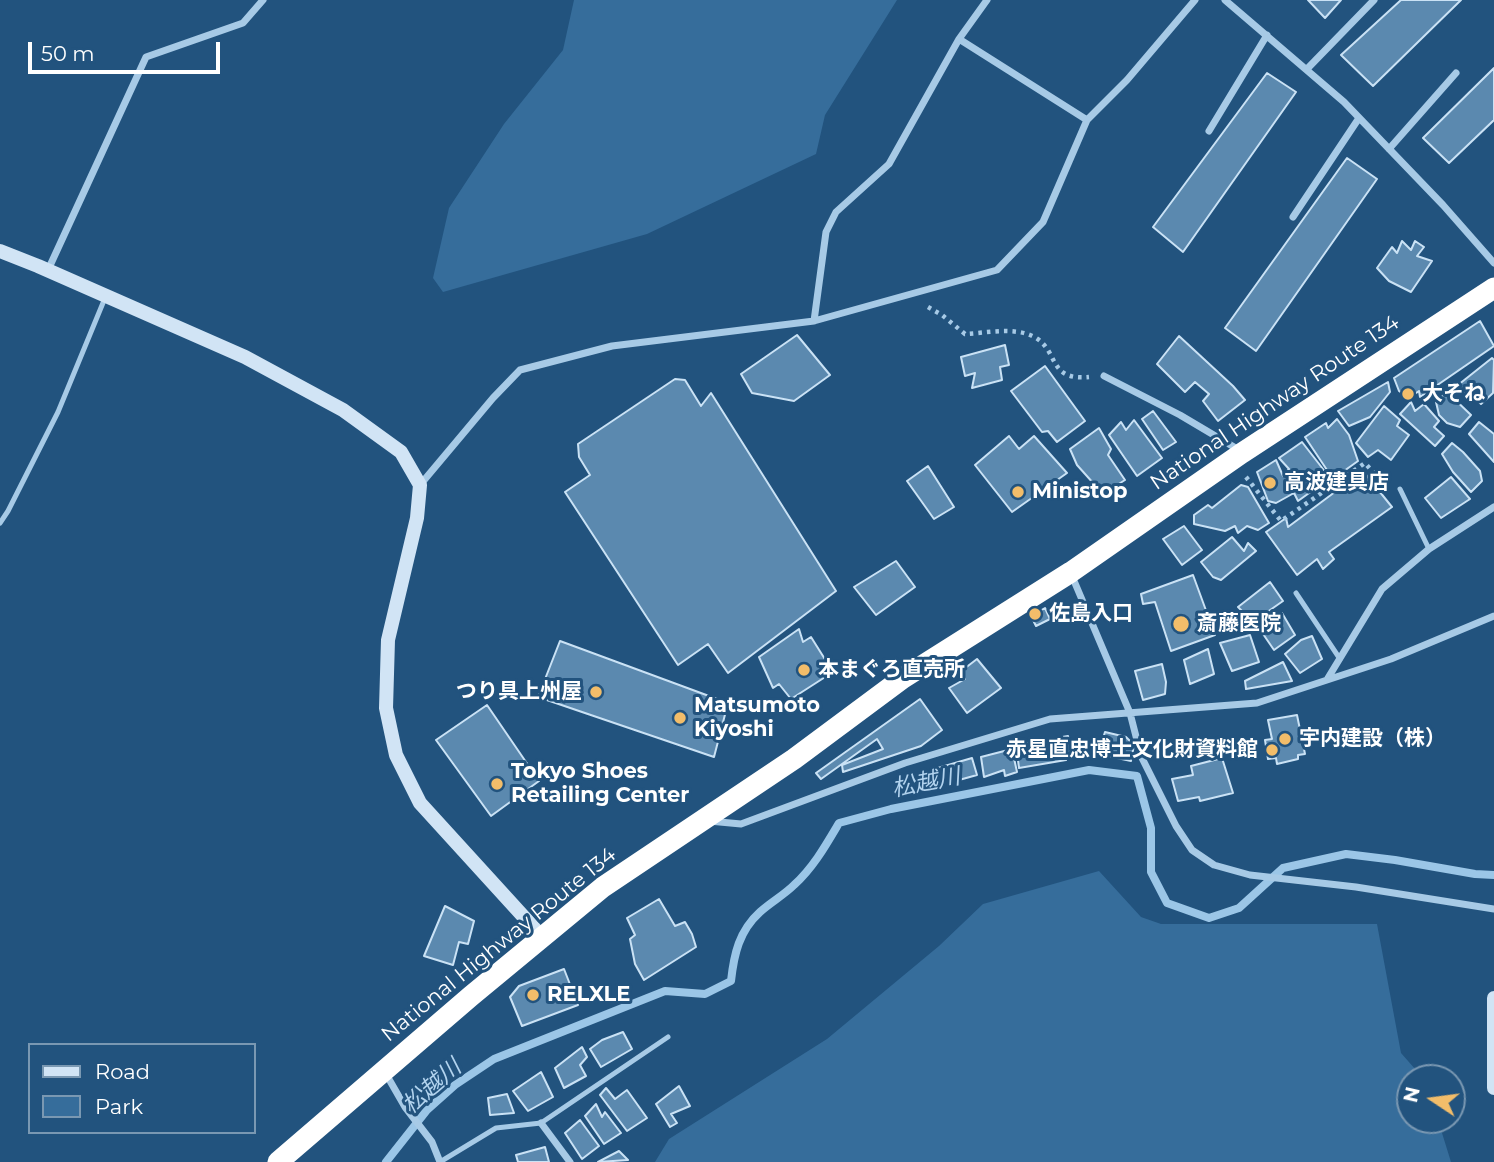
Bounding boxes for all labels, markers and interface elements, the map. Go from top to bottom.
scale bar [32,28,224,72]
text: 50 m [41,41,95,66]
street label: National Highway Route 134 [1146,310,1404,496]
place label: 大そね [1422,381,1485,407]
marker: 大そね [1400,386,1416,402]
place label: 高波建具店 [1284,470,1389,496]
marker: 高波建具店 [1262,475,1278,491]
place label: Ministop [1032,479,1127,505]
marker: Ministop [1010,484,1026,500]
place label: 佐島入口 [1049,601,1133,627]
marker: 佐島入口 [1027,606,1043,622]
place label: 斎藤医院 [1197,611,1281,637]
marker: 斎藤医院 [1171,614,1191,634]
place label: 本まぐろ直売所 [818,657,965,683]
marker: 本まぐろ直売所 [796,662,812,678]
place label: つり具上州屋 [456,679,582,705]
marker: つり具上州屋 [588,684,604,700]
place label: Matsumoto Kiyoshi [694,693,820,743]
marker: Matsumoto Kiyoshi [672,710,688,726]
place label: 宇内建設（株） [1299,726,1446,752]
marker: 宇内建設（株） [1277,731,1293,747]
place label: 赤星直忠博士文化財資料館 [1006,737,1258,763]
marker: 赤星直忠博士文化財資料館 [1264,742,1280,758]
place label: Tokyo Shoes Retailing Center [511,759,689,809]
water label: 松越川 [890,763,962,803]
marker: Tokyo Shoes Retailing Center [489,776,505,792]
street label: National Highway Route 134 [377,842,621,1048]
place label: RELXLE [547,982,630,1008]
marker: RELXLE [525,987,541,1003]
legend [28,1043,256,1134]
water label: 松越川 [397,1054,467,1120]
text: Road [95,1059,150,1084]
north arrow [1396,1064,1466,1134]
text: N [1399,1085,1425,1105]
text: Park [95,1094,143,1119]

